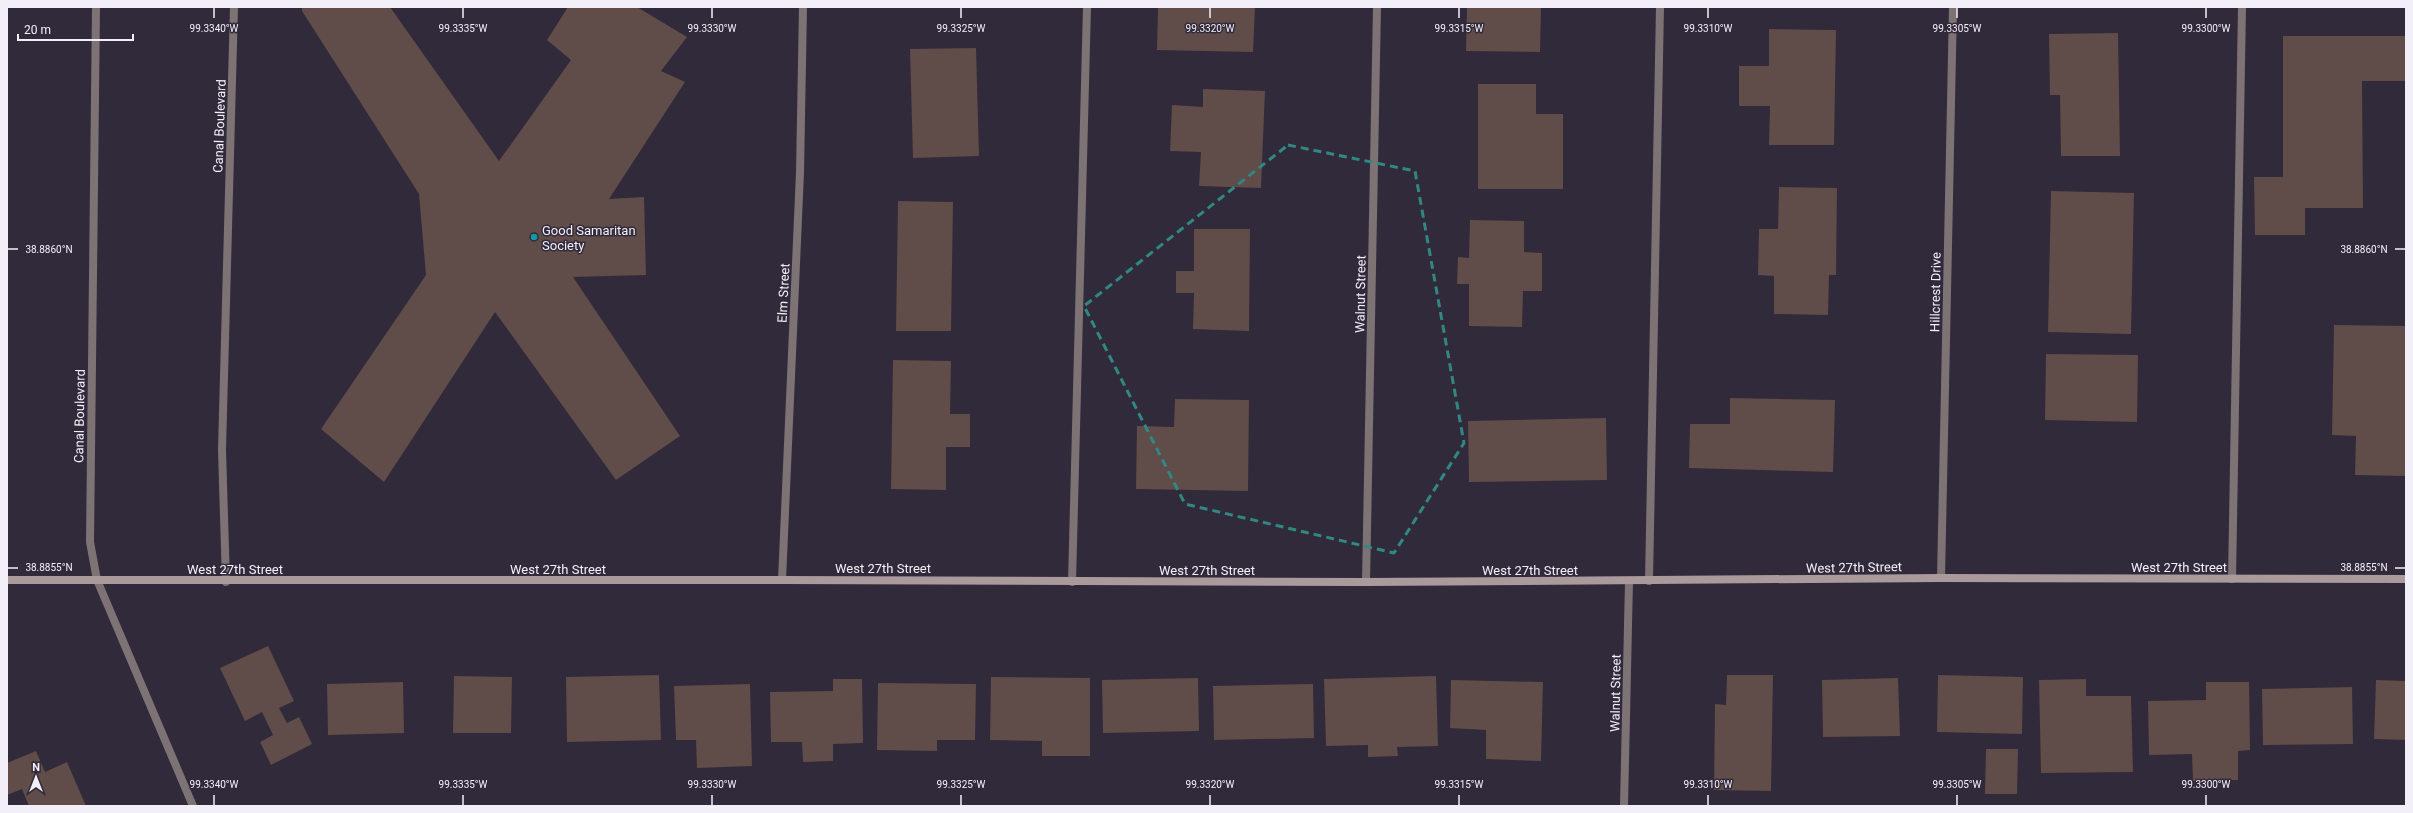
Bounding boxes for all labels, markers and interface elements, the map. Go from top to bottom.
scale bar [18,16,133,42]
text: 20 m [24,23,51,37]
text: 99.3340°W [190,23,239,34]
text: 99.3335°W [439,23,488,34]
text: 99.3330°W [688,23,737,34]
text: 99.3325°W [937,23,986,34]
text: 99.3320°W [1186,23,1235,34]
text: 99.3315°W [1435,23,1484,34]
text: 99.3310°W [1684,23,1733,34]
text: 99.3305°W [1933,23,1982,34]
text: 99.3300°W [2182,23,2231,34]
street label: Canal Boulevard [210,79,229,173]
place label: Good Samaritan Society [542,223,636,253]
marker: Good Samaritan Society [529,232,539,242]
text: 38.8860°N [25,244,73,255]
text: 38.8860°N [2340,244,2388,255]
street label: Hillcrest Drive [1927,252,1944,332]
street label: Walnut Street [1352,255,1369,333]
street label: Elm Street [774,263,793,323]
street label: Canal Boulevard [71,369,88,463]
street label: West 27th Street [1806,559,1902,576]
street label: West 27th Street [2131,560,2227,575]
street label: West 27th Street [835,561,931,576]
text: 38.8855°N [25,562,73,573]
street label: West 27th Street [187,562,283,577]
street label: West 27th Street [510,562,606,577]
text: 38.8855°N [2340,562,2388,573]
street label: West 27th Street [1159,563,1255,578]
street label: West 27th Street [1482,563,1578,578]
street label: Walnut Street [1607,654,1624,732]
north arrow [16,757,56,797]
text: N [32,761,40,774]
text: 99.3340°W [190,779,239,790]
text: 99.3335°W [439,779,488,790]
text: 99.3330°W [688,779,737,790]
text: 99.3325°W [937,779,986,790]
text: 99.3320°W [1186,779,1235,790]
text: 99.3315°W [1435,779,1484,790]
text: 99.3310°W [1684,779,1733,790]
text: 99.3305°W [1933,779,1982,790]
text: 99.3300°W [2182,779,2231,790]

